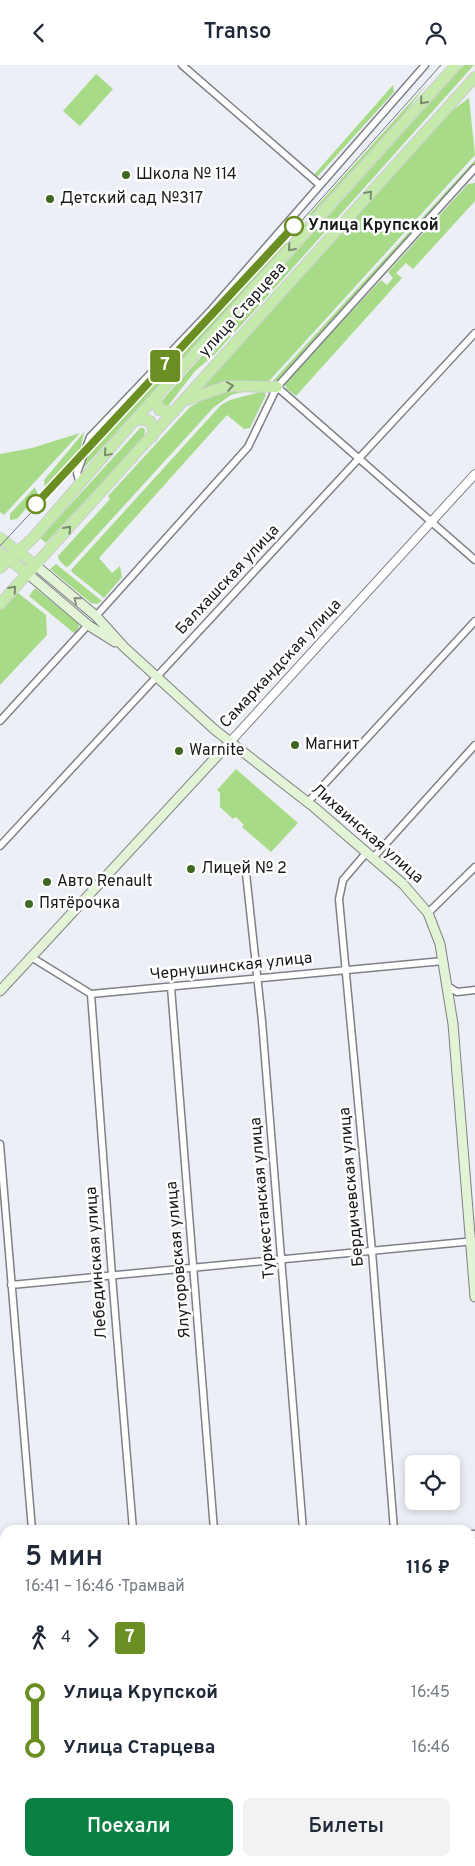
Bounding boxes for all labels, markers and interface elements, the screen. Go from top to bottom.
icon: back [25,19,53,47]
text: Transo [203,19,272,46]
icon: person [422,19,450,47]
one-way arrow [420,96,429,105]
place label: Школа № 114 [136,165,237,185]
marker: Школа № 114 [120,169,132,181]
place label: Детский сад №317 [60,189,203,209]
one-way arrow [363,190,372,199]
marker: Детский сад №317 [44,193,56,205]
marker: Улица Крупской [284,216,304,236]
place label: Улица Крупской [308,216,439,236]
one-way arrow [288,242,297,251]
street label: улица Старцева [195,258,291,362]
line badge: 7 [149,350,181,382]
text: 7 [160,354,170,377]
one-way arrow [227,381,235,392]
one-way arrow [104,447,112,456]
unlabelled marker [26,494,46,514]
street label: Балхашская улица [172,521,284,639]
one-way arrow [62,525,71,534]
one-way arrow [8,585,17,594]
street label: Самаркандская улица [216,595,346,733]
one-way arrow [74,598,83,606]
place label: Магнит [305,735,359,755]
marker: Магнит [289,739,301,751]
place label: Warnite [189,741,244,761]
marker: Warnite [173,745,185,757]
street label: Лихвинская улица [307,780,427,888]
place label: Лицей № 2 [201,859,287,879]
marker: Лицей № 2 [185,863,197,875]
place label: Авто Renault [57,872,153,892]
marker: Авто Renault [41,876,53,888]
place label: Пятёрочка [39,894,120,914]
marker: Пятёрочка [23,898,35,910]
street label: Чернушинская улица [149,949,313,985]
street label: Бердичевская улица [335,1106,369,1268]
street label: Туркестанская улица [246,1116,280,1280]
street label: Ялуторовская улица [162,1180,196,1340]
street label: Лебединская улица [82,1186,112,1340]
map controls [405,1455,460,1510]
button: locate [405,1455,460,1510]
text: 5 мин [25,1540,103,1576]
text: 116 ₽ [406,1556,450,1580]
text: 16:41 – 16:46 · Трамвай [25,1577,185,1597]
icon: walk [25,1624,53,1652]
icon: forward [79,1624,107,1652]
text: 7 [125,1626,135,1649]
text: 4 [61,1628,71,1648]
text: Улица Крупской [63,1681,218,1705]
text: 16:45 [411,1683,450,1703]
text: Улица Старцева [63,1736,215,1760]
text: 16:46 [411,1738,450,1758]
button: Поехали [25,1798,233,1856]
button: Билеты [243,1798,450,1856]

